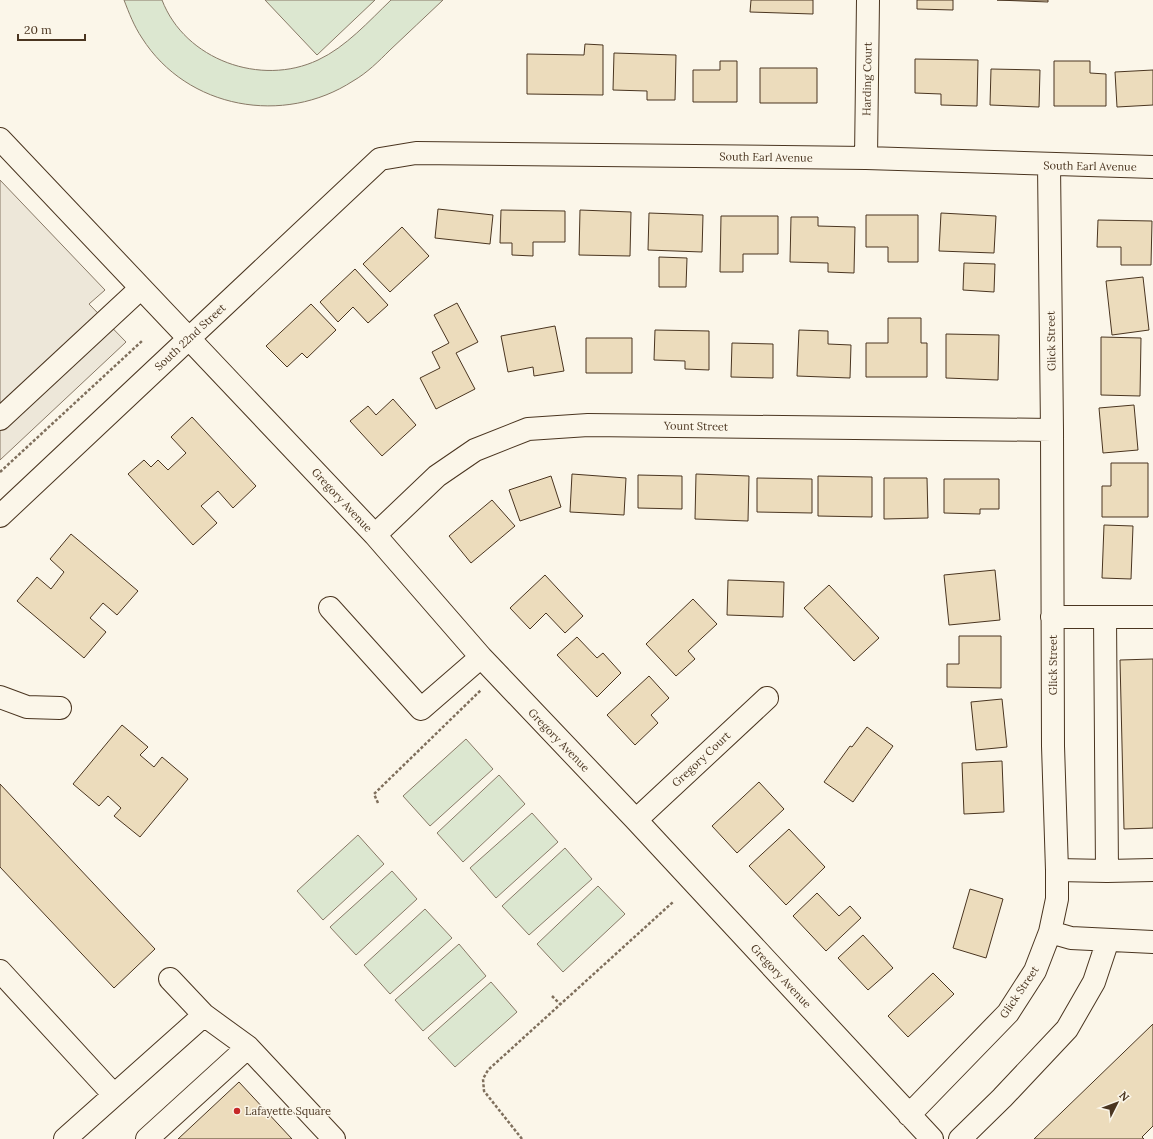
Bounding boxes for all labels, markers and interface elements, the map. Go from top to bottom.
scale bar [18,16,85,42]
text: 20 m [24,22,52,37]
street label: Harding Court [859,41,875,116]
street label: South Earl Avenue [719,149,813,165]
street label: South Earl Avenue [1043,158,1137,174]
street label: South 22nd Street [152,300,229,374]
street label: Glick Street [1043,310,1059,371]
street label: Yount Street [663,418,729,434]
street label: Gregory Avenue [309,465,375,535]
street label: Glick Street [1046,634,1060,695]
street label: Gregory Avenue [525,705,593,775]
street label: Gregory Court [669,728,734,790]
street label: Gregory Avenue [748,941,814,1011]
street label: Glick Street [996,962,1042,1021]
north arrow [1097,1083,1137,1123]
text: N [1116,1088,1133,1105]
place label: Lafayette Square [245,1104,331,1118]
marker: Lafayette Square [232,1106,242,1116]

